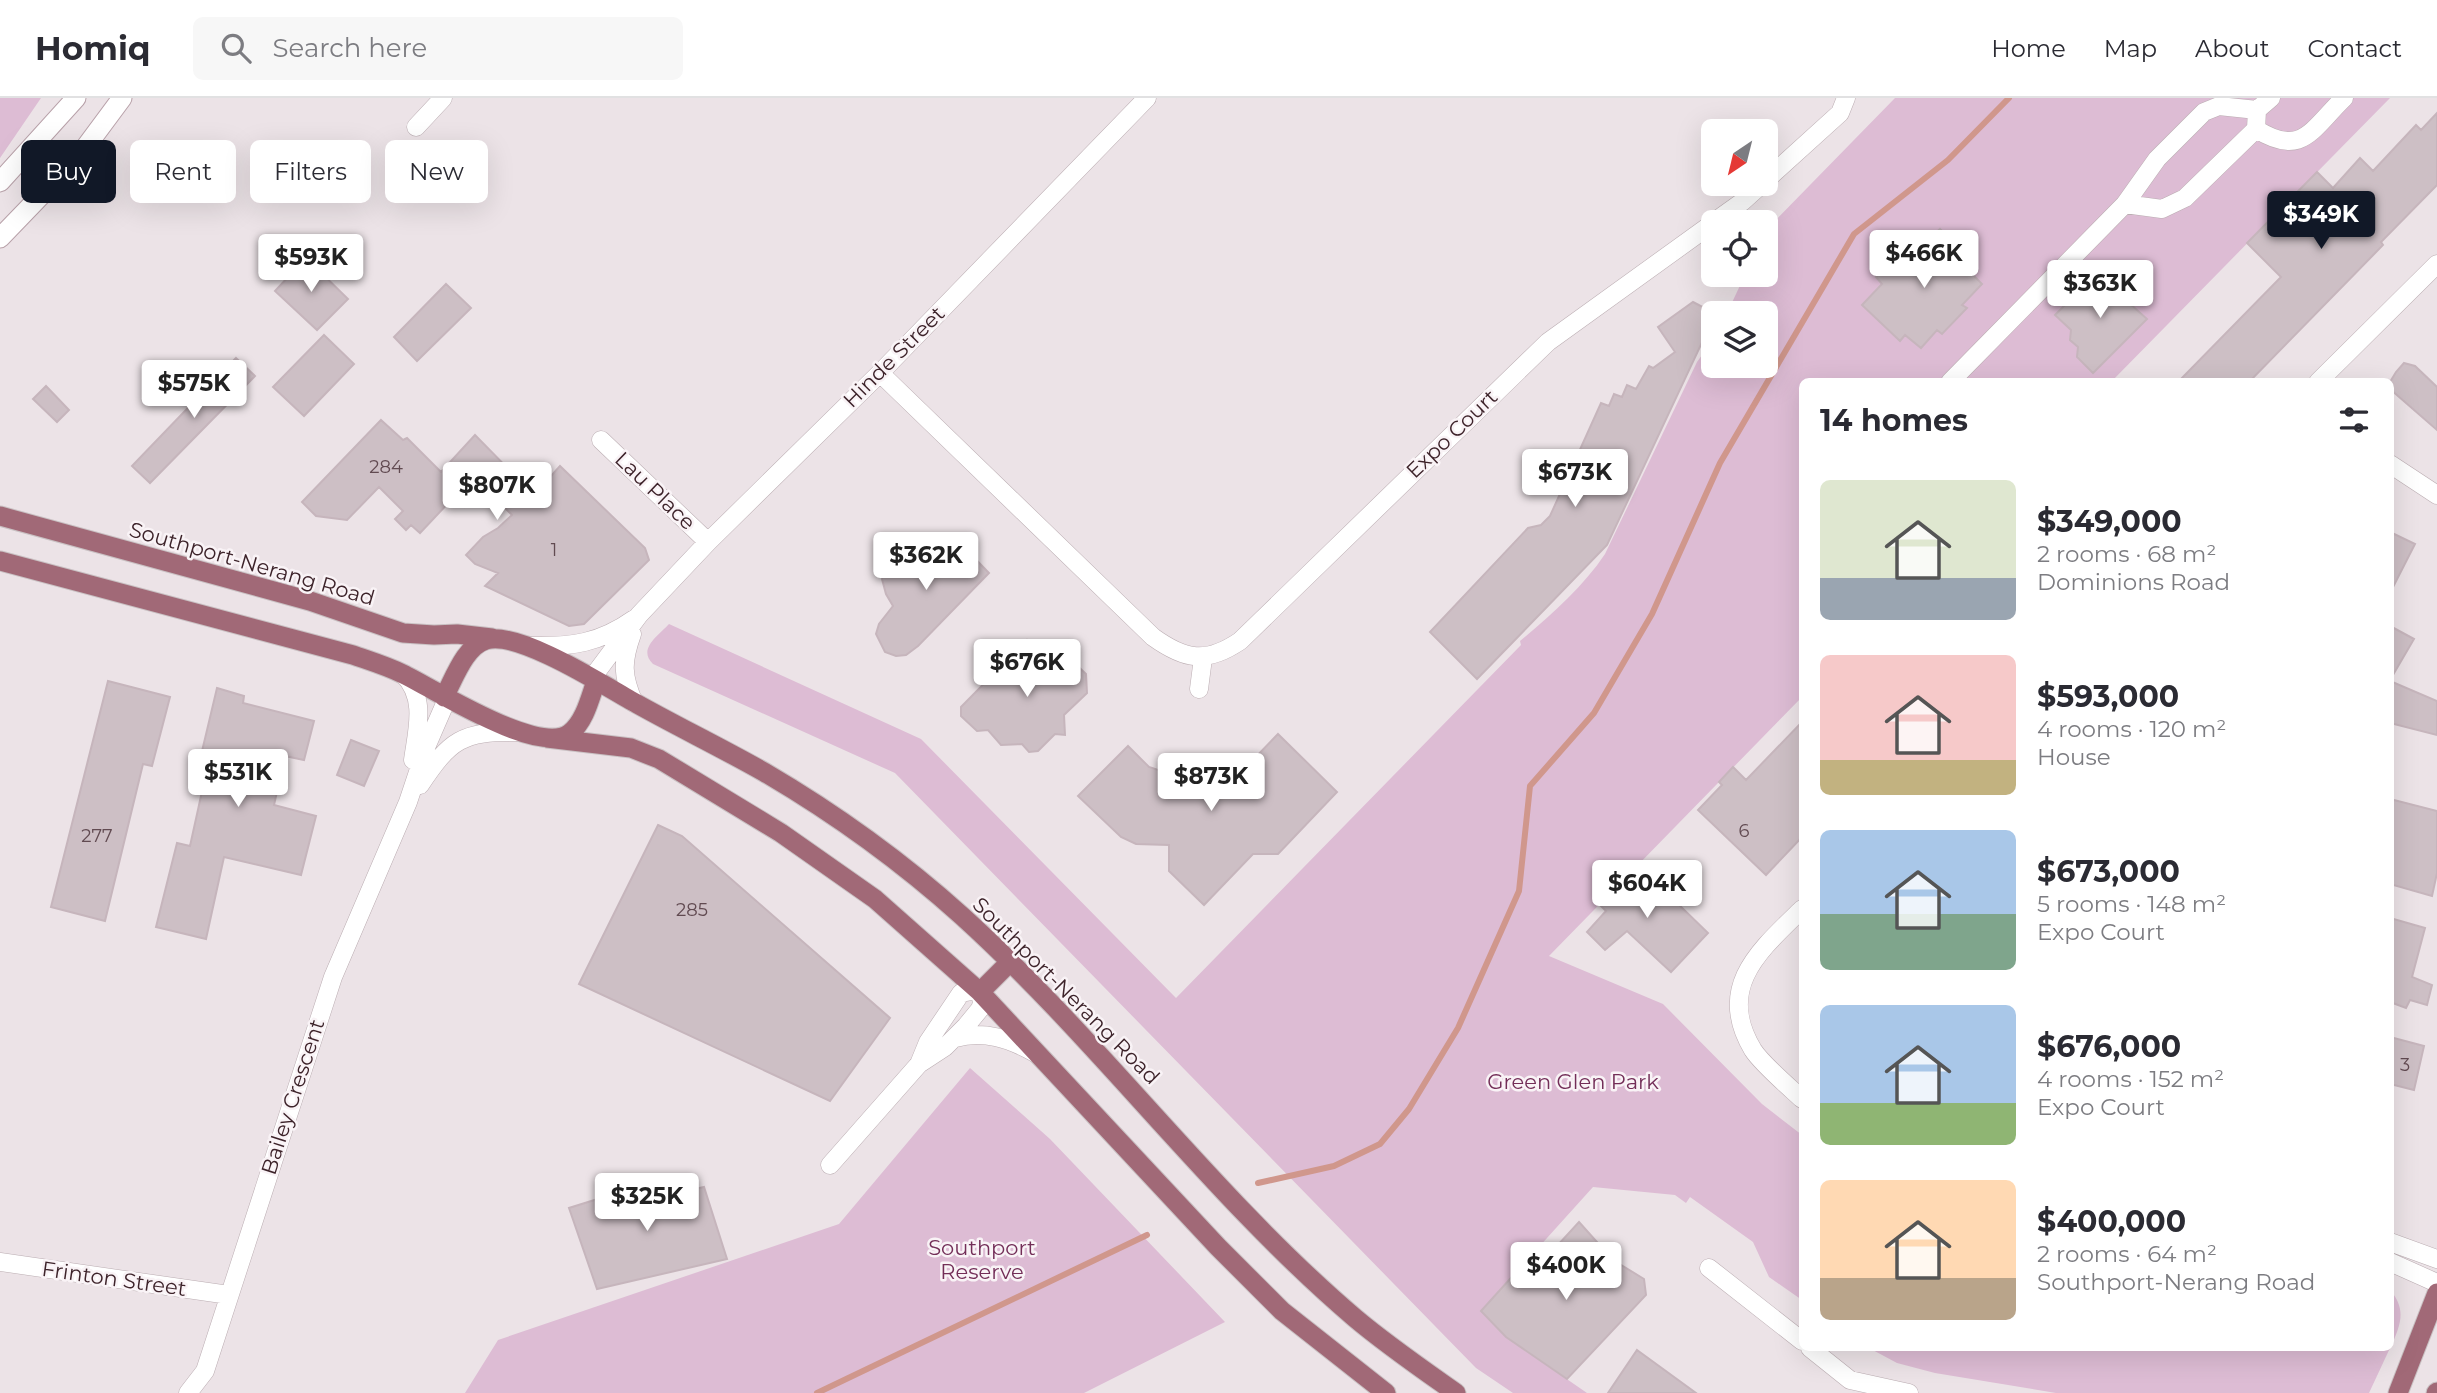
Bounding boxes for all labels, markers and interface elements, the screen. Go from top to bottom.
search box [193,17,683,80]
text: Homiq [35,28,151,68]
icon: search [217,29,255,67]
text: Search here [273,32,427,64]
text: Home [1991,34,2066,63]
text: Map [2104,34,2157,63]
text: About [2195,34,2269,63]
text: Contact [2307,34,2402,63]
north arrow [1701,119,1778,196]
map controls [1701,119,1778,378]
chip: Buy [21,140,116,203]
chip: Rent [130,140,236,203]
chip: Filters [250,140,371,203]
chip: New [385,140,488,203]
pin: $349K [2272,192,2370,251]
text: $349K [2283,200,2359,228]
button: locate [1701,210,1778,287]
pin: $466K [1875,230,1973,290]
pin: $593K [262,234,360,294]
text: $466K [1885,239,1963,267]
text: $593K [274,243,348,271]
pin: $363K [2051,260,2149,320]
text: $363K [2063,269,2137,297]
street label: Hinde Street [838,301,949,412]
button: layers [1701,301,1778,378]
pin: $575K [145,360,243,420]
text: $575K [158,369,230,397]
street label: Expo Court [1401,384,1502,483]
icon: filters [2335,401,2373,439]
text: 14 homes [1820,402,1968,439]
street label: Lau Place [610,446,701,535]
pin: $673K [1526,450,1624,509]
house number: 284 [369,456,403,478]
text: $673K [1538,458,1612,486]
pin: $807K [448,462,546,522]
text: $807K [459,471,535,499]
text: $349,000 [2037,503,2182,540]
icon: home [1876,508,1960,592]
street label: Southport-Nerang Road [127,516,378,611]
pin: $362K [877,532,975,592]
house number: 1 [551,539,557,561]
text: 2 rooms · 68 m² [2037,540,2216,568]
text: $362K [889,541,963,569]
text: Dominions Road [2037,568,2230,596]
pin: $676K [978,640,1076,699]
text: $676K [990,648,1064,676]
text: $593,000 [2037,678,2179,715]
icon: home [1876,683,1960,767]
text: 4 rooms · 120 m² [2037,715,2226,743]
text: House [2037,743,2111,771]
pin: $531K [189,750,287,809]
pin: $873K [1162,754,1260,813]
text: $531K [204,758,272,786]
text: $873K [1174,762,1248,790]
house number: 6 [1739,820,1750,842]
house number: 277 [81,825,113,847]
text: $673,000 [2037,853,2180,890]
icon: home [1876,858,1960,942]
pin: $604K [1598,860,1696,920]
text: $604K [1608,869,1686,897]
text: 5 rooms · 148 m² [2037,890,2226,918]
street label: Southport-Nerang Road [968,892,1165,1089]
house number: 285 [676,899,708,921]
text: Expo Court [2037,918,2165,946]
street label: Bailey Crescent [256,1016,329,1178]
text: $676,000 [2037,1028,2181,1065]
icon: home [1876,1033,1960,1117]
house number: 3 [2400,1054,2410,1076]
text: 4 rooms · 152 m² [2037,1065,2224,1093]
park label: Green Glen Park [1487,1069,1659,1094]
text: Expo Court [2037,1093,2165,1121]
pin: $325K [598,1174,696,1233]
text: $325K [611,1182,683,1210]
text: $400,000 [2037,1203,2186,1240]
icon: home [1876,1208,1960,1292]
park label: Southport Reserve [928,1235,1036,1284]
text: 2 rooms · 64 m² [2037,1240,2217,1268]
pin: $400K [1517,1242,1615,1302]
text: $400K [1526,1251,1606,1279]
street label: Frinton Street [40,1256,188,1301]
text: Southport-Nerang Road [2037,1268,2315,1296]

